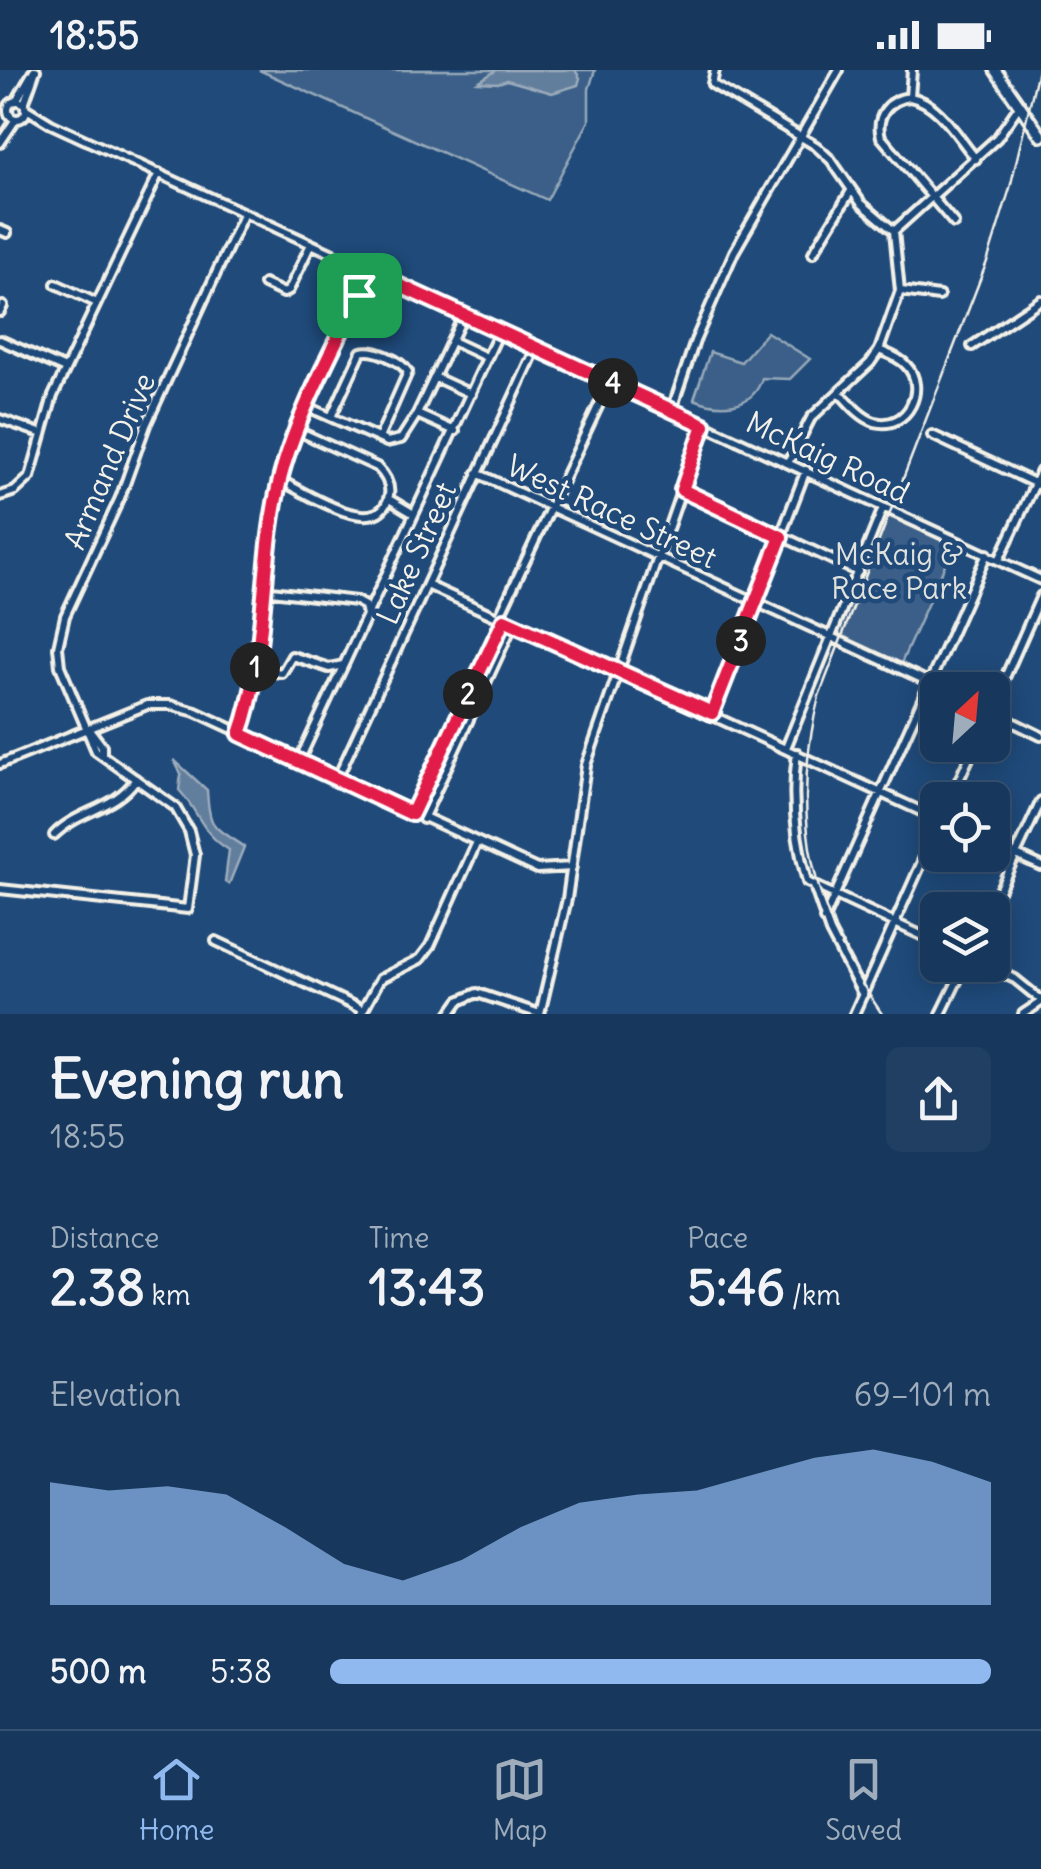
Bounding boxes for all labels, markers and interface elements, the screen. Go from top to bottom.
text: 18:55 [50,12,139,59]
pin [317,253,402,338]
icon: arrive [332,268,387,323]
pin: 4 [588,358,638,408]
text: 4 [605,365,621,401]
street label: Armand Drive [55,367,163,555]
street label: McKaig Road [740,403,916,511]
street label: West Race Street [501,446,723,576]
street label: Lake Street [368,476,464,630]
park label: McKaig & Race Park [831,535,967,607]
pin: 3 [716,616,766,666]
text: 3 [733,623,749,659]
pin: 1 [230,642,280,692]
text: 1 [249,649,261,685]
pin: 2 [443,669,493,719]
north arrow [920,672,1010,762]
map controls [920,672,1010,982]
text: 2 [460,676,476,712]
button: locate [920,782,1010,872]
button: layers [920,892,1010,982]
text: Evening run [50,1044,344,1113]
button: share [886,1047,991,1152]
text: 18:55 [50,1116,125,1157]
text: Distance [50,1220,159,1256]
text: Time [369,1220,429,1256]
text: Pace [687,1220,748,1256]
text: 2.38 [50,1256,145,1319]
text: 13:43 [369,1256,486,1319]
text: 5:46 [687,1256,785,1319]
text: km [145,1277,190,1313]
text: /km [785,1277,841,1313]
text: Elevation [50,1374,181,1415]
text: 69–101 m [854,1374,991,1415]
text: 500 m [50,1651,146,1692]
text: 5:38 [210,1651,272,1692]
tab: Home [139,1752,214,1848]
tab: Map [492,1752,547,1848]
tab: Saved [825,1752,902,1848]

